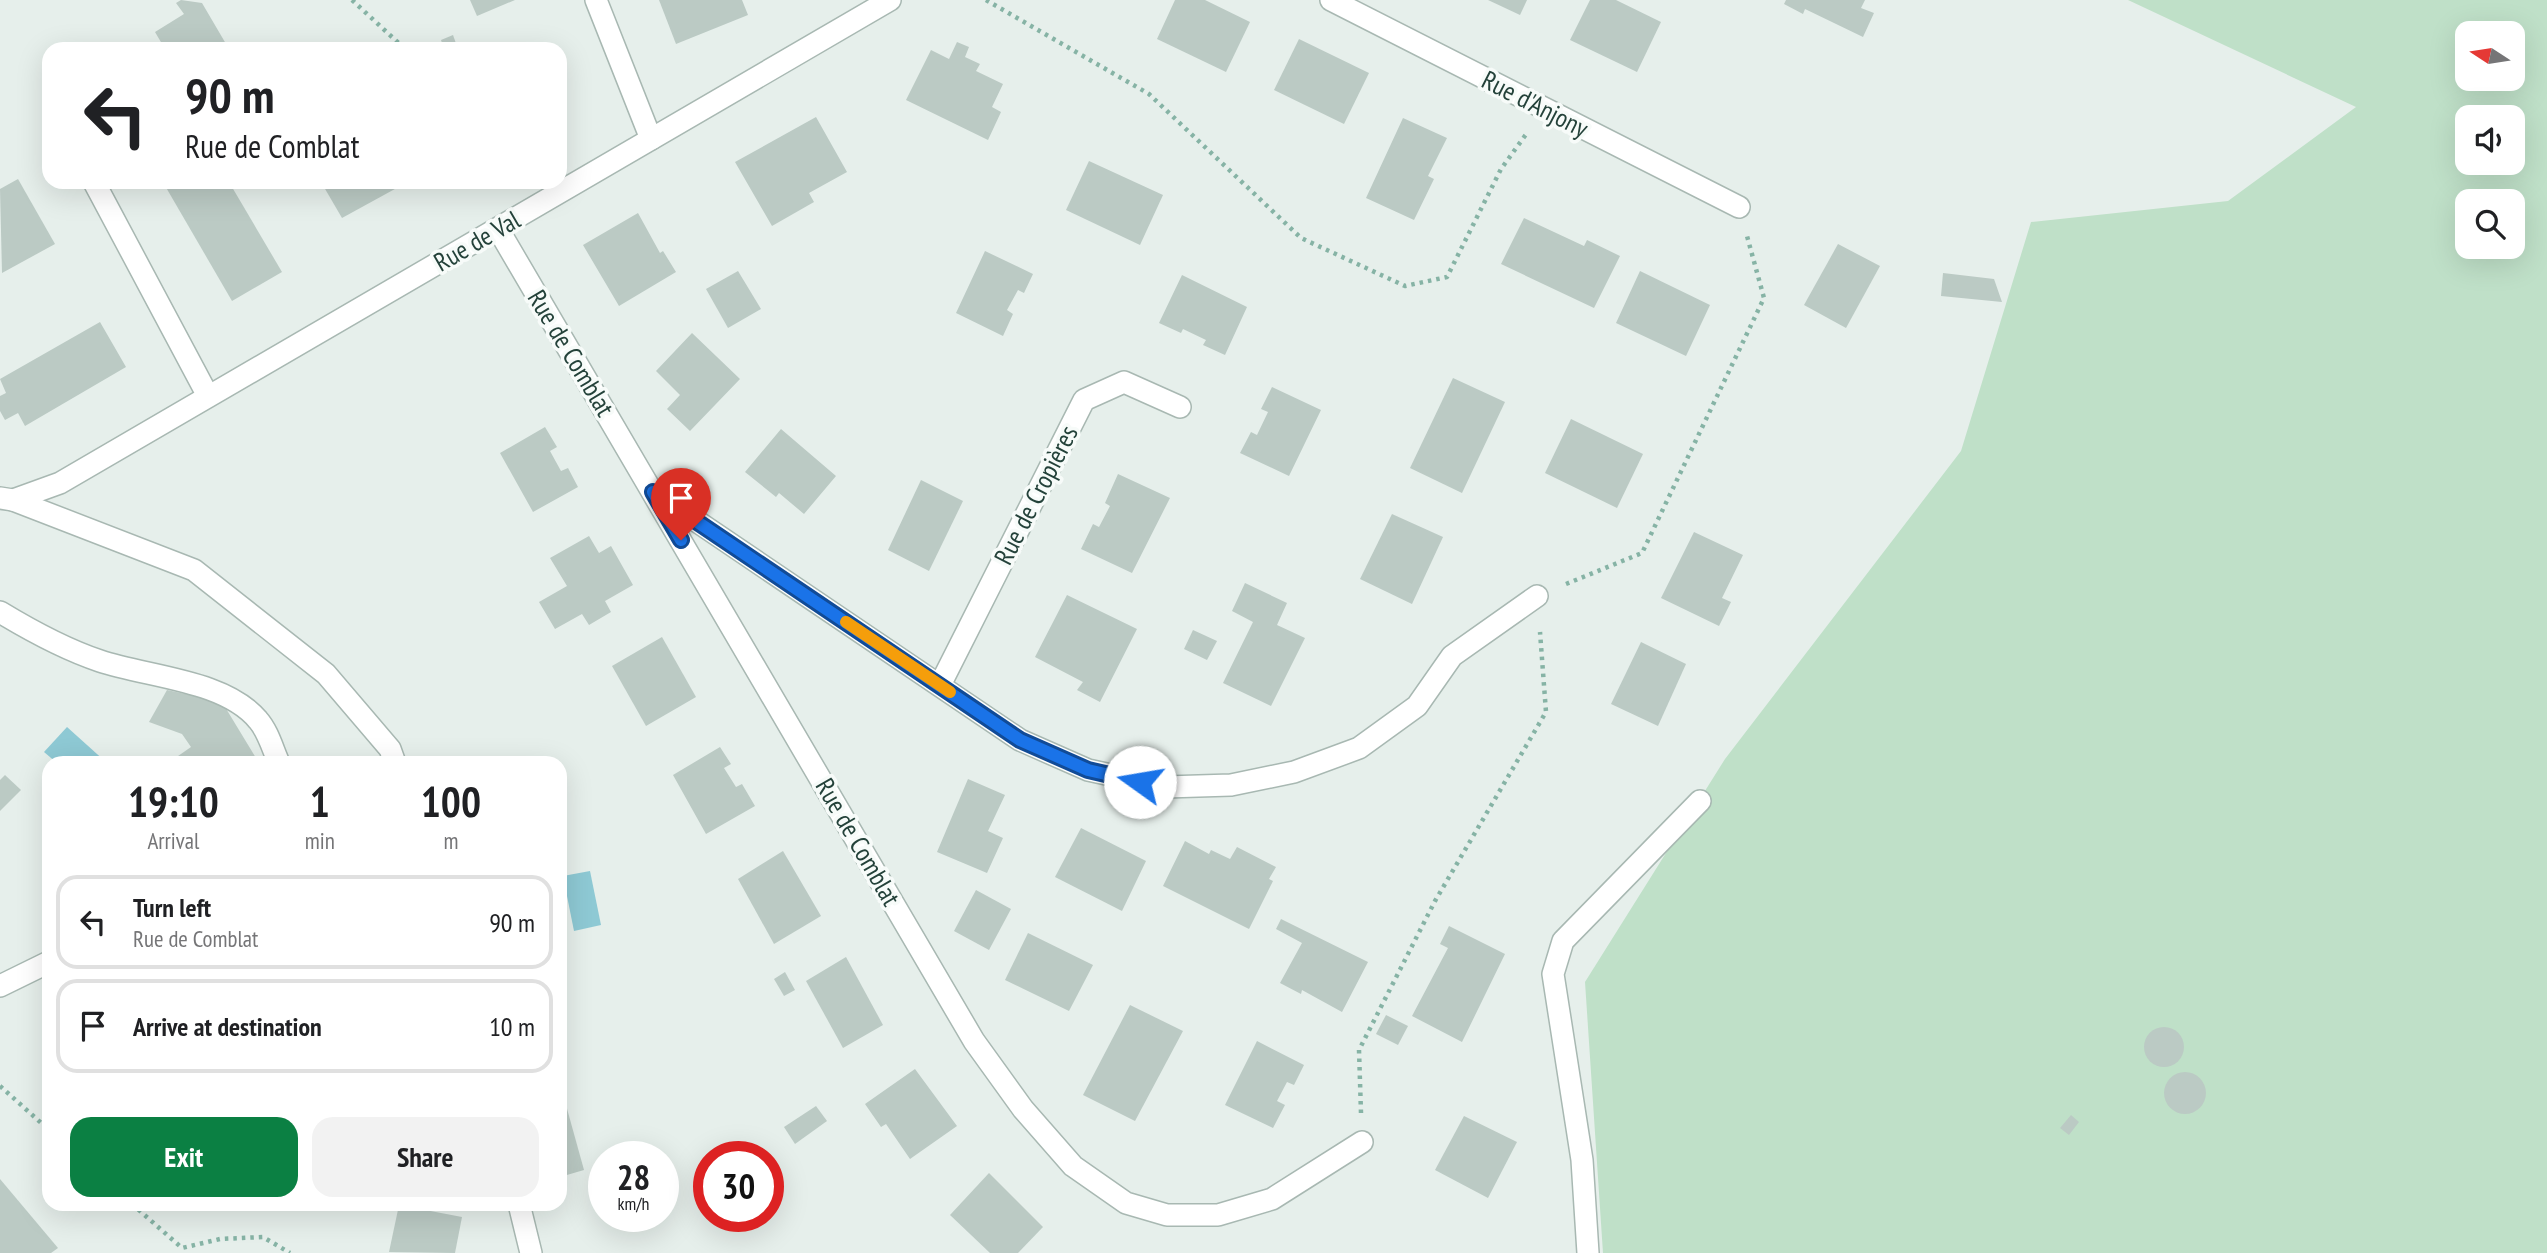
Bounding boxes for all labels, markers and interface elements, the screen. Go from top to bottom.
north arrow [2455,21,2525,91]
map controls [2455,21,2525,259]
text: 90 m [185,63,274,127]
street label: Rue d'Anjony [1476,63,1594,144]
icon: left [70,70,161,161]
button: sound [2455,105,2525,175]
text: Rue de Comblat [185,125,359,167]
button: search [2455,189,2525,259]
street label: Rue de Val [428,203,526,278]
street label: Rue de Comblat [521,283,622,422]
street label: Rue de Cropières [986,420,1085,570]
pin [651,468,711,540]
icon: arrive [662,479,700,517]
position arrow [1103,745,1177,819]
street label: Rue de Comblat [809,772,908,911]
text: 19:10 [128,774,219,829]
text: 1 [310,774,330,829]
text: 100 [421,774,481,829]
text: Arrival [147,826,199,855]
text: min [305,826,335,855]
text: m [443,826,458,855]
text: Turn left [133,891,211,924]
icon: left [74,903,112,941]
text: 90 m [489,906,535,939]
text: Rue de Comblat [133,924,258,953]
icon: arrive [74,1007,112,1045]
text: Arrive at destination [133,1010,322,1043]
text: 10 m [489,1010,535,1043]
button: Exit [70,1117,298,1197]
button: Share [312,1117,539,1197]
speed limit sign: 30 [693,1141,784,1232]
text: 28 [617,1154,650,1200]
text: km/h [618,1192,649,1215]

